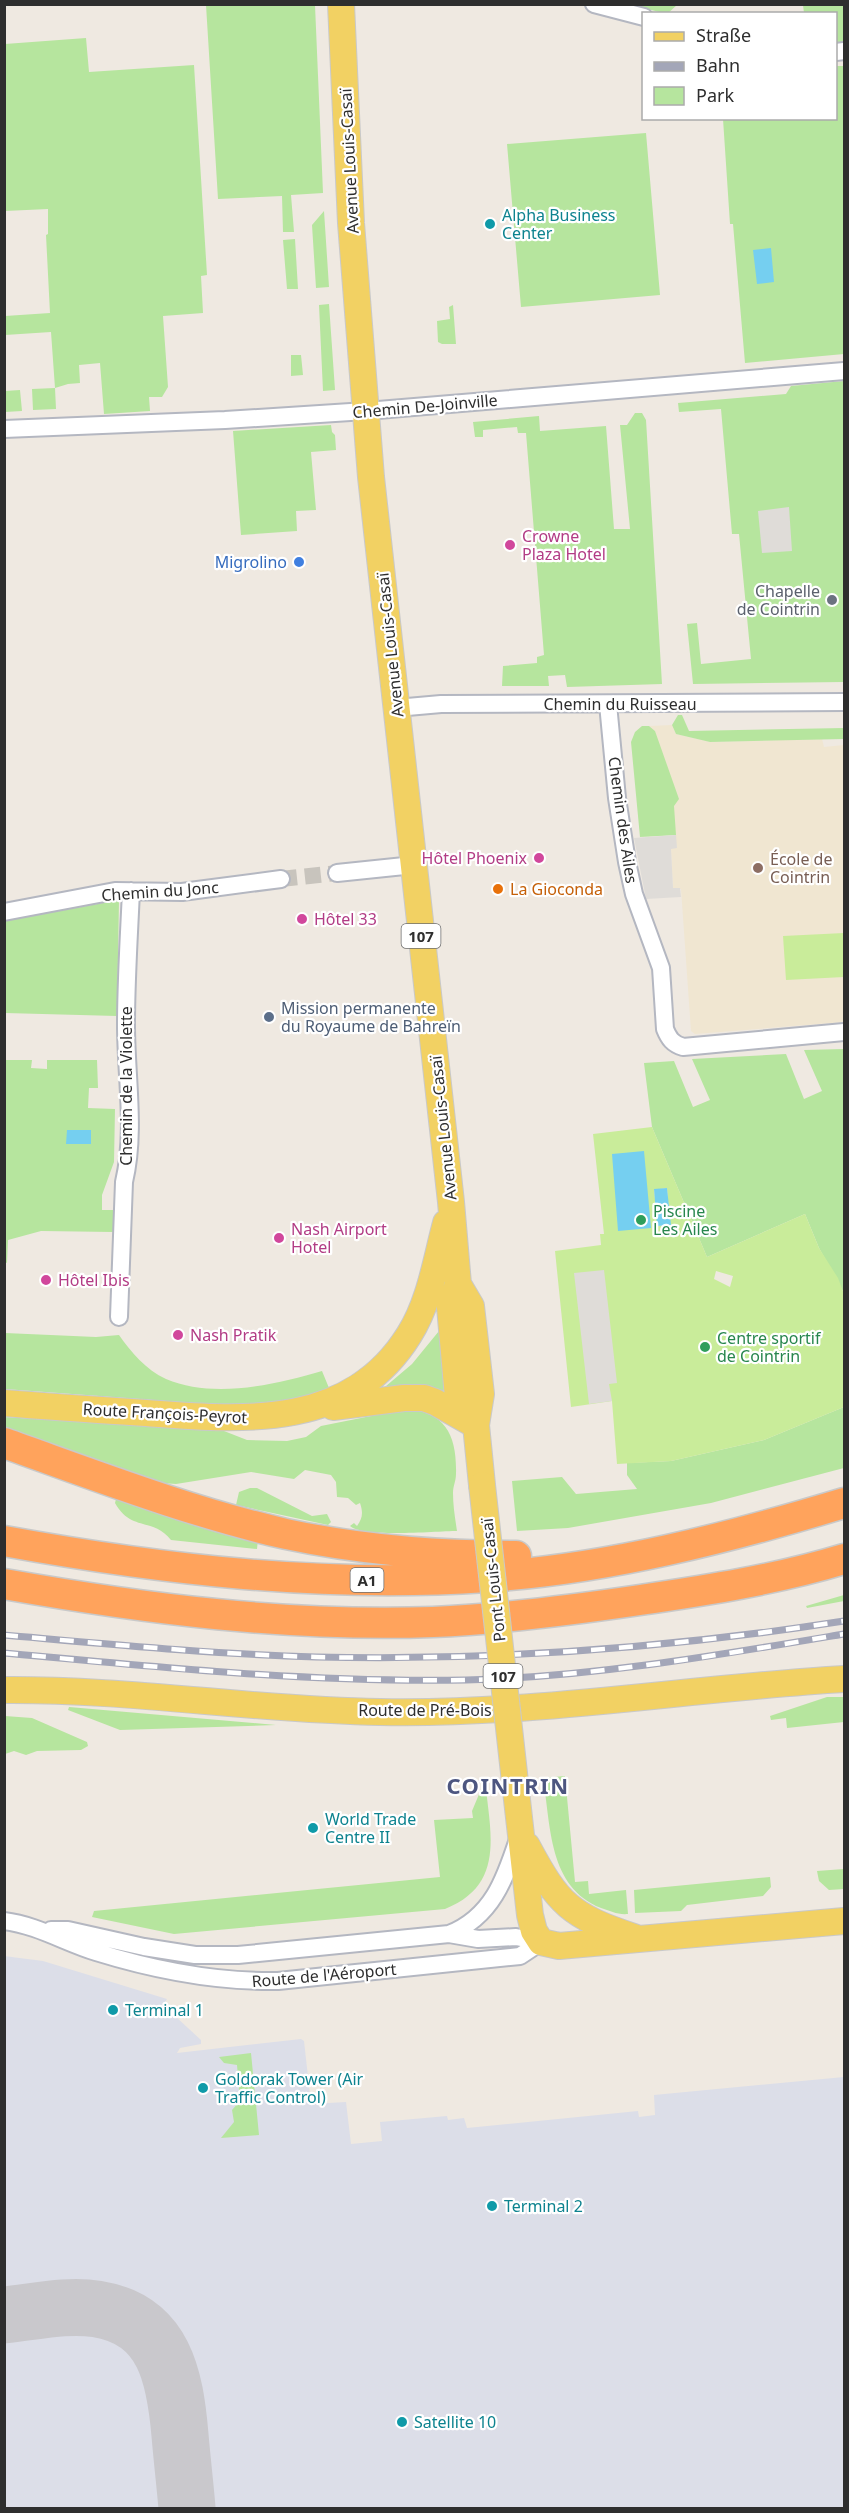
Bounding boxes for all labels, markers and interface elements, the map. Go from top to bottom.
legend [642,12,837,120]
text: Straße [696,23,751,47]
text: Bahn [696,53,740,77]
text: Park [696,83,734,107]
street label: Avenue Louis-Casaï [334,87,364,234]
place label: Alpha Business Center [502,204,616,244]
marker: Alpha Business Center [483,217,497,231]
street label: Chemin De-Joinville [352,389,498,423]
place label: Crowne Plaza Hotel [522,525,606,565]
marker: Crowne Plaza Hotel [503,538,517,552]
place label: Migrolino [215,551,287,573]
marker: Migrolino [292,555,306,569]
street label: Avenue Louis-Casaï [371,571,409,718]
place label: Chapelle de Cointrin [737,580,820,620]
marker: Chapelle de Cointrin [825,593,839,607]
street label: Chemin du Ruisseau [543,693,697,715]
street label: Chemin des Ailes [603,755,643,885]
place label: Hôtel Phoenix [422,847,528,869]
place label: École de Cointrin [770,848,832,888]
marker: Hôtel Phoenix [532,851,546,865]
marker: École de Cointrin [751,861,765,875]
street label: Chemin du Jonc [101,876,220,906]
place label: La Gioconda [510,878,603,900]
marker: La Gioconda [491,882,505,896]
place label: Hôtel 33 [314,908,377,930]
marker: Hôtel 33 [295,912,309,926]
road number: 107 [402,924,440,948]
place label: Mission permanente du Royaume de Bahreïn [281,997,461,1037]
street label: Chemin de la Violette [115,1006,137,1166]
marker: Mission permanente du Royaume de Bahreïn [262,1010,276,1024]
street label: Avenue Louis-Casaï [424,1054,462,1201]
place label: Piscine Les Ailes [653,1200,717,1240]
marker: Piscine Les Ailes [634,1213,648,1227]
place label: Nash Airport Hotel [291,1218,387,1258]
marker: Nash Airport Hotel [272,1231,286,1245]
place label: Hôtel Ibis [58,1269,130,1291]
marker: Hôtel Ibis [39,1273,53,1287]
place label: Nash Pratik [190,1324,277,1346]
place label: Centre sportif de Cointrin [717,1327,822,1367]
marker: Nash Pratik [171,1328,185,1342]
marker: Centre sportif de Cointrin [698,1340,712,1354]
street label: Route François-Peyrot [82,1398,248,1428]
street label: Pont Louis-Casaï [475,1516,510,1643]
road number: A1 [350,1568,384,1592]
road number: 107 [484,1664,522,1688]
street label: Route de Pré-Bois [358,1699,492,1721]
district label: COINTRIN [446,1770,570,1800]
place label: World Trade Centre II [325,1808,416,1848]
marker: World Trade Centre II [306,1821,320,1835]
street label: Route de l'Aéroport [251,1958,398,1992]
place label: Terminal 1 [125,1999,204,2021]
marker: Terminal 1 [106,2003,120,2017]
place label: Goldorak Tower (Air Traffic Control) [215,2068,364,2108]
marker: Goldorak Tower (Air Traffic Control) [196,2081,210,2095]
place label: Terminal 2 [504,2195,583,2217]
marker: Terminal 2 [485,2199,499,2213]
place label: Satellite 10 [414,2411,496,2433]
marker: Satellite 10 [395,2415,409,2429]

